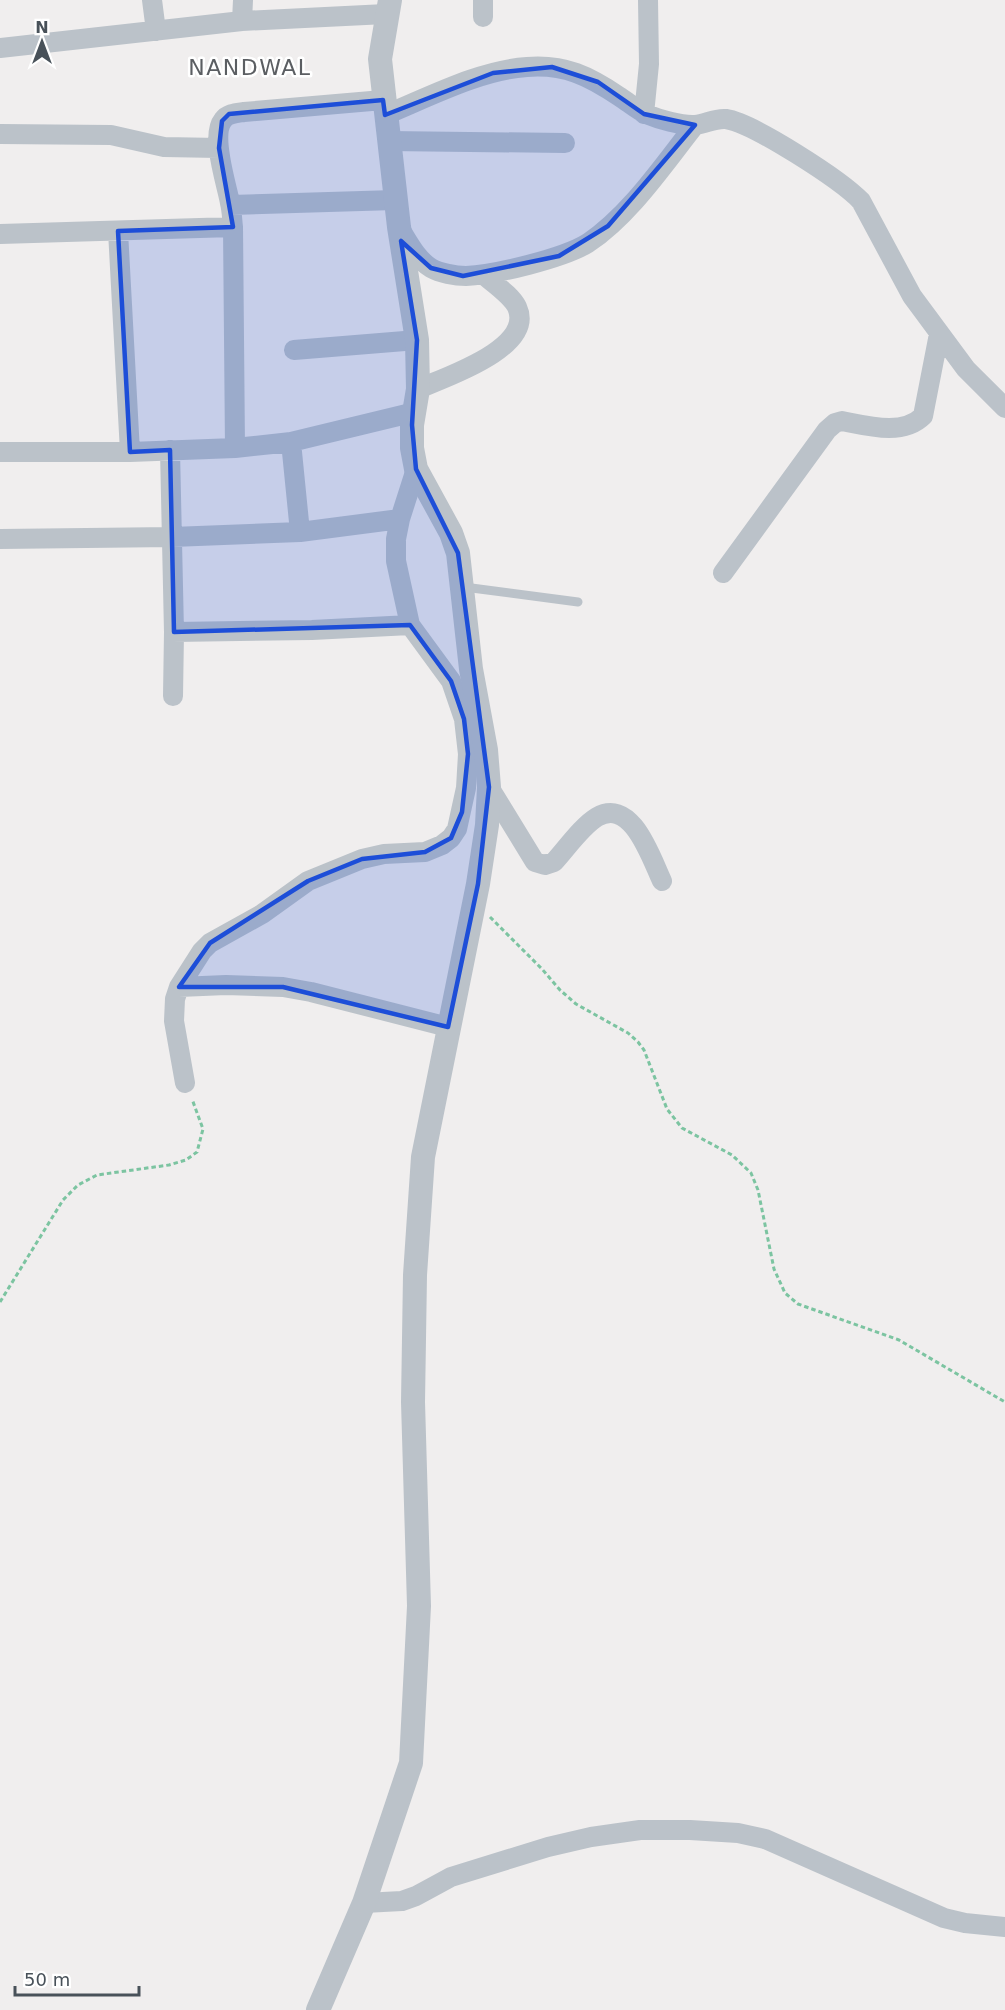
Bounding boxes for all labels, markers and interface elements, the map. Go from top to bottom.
north arrow [12,12,72,72]
text: N [35,18,49,37]
district label: NANDWAL [188,55,312,80]
scale bar [15,1959,140,1997]
text: 50 m [24,1969,70,1990]

